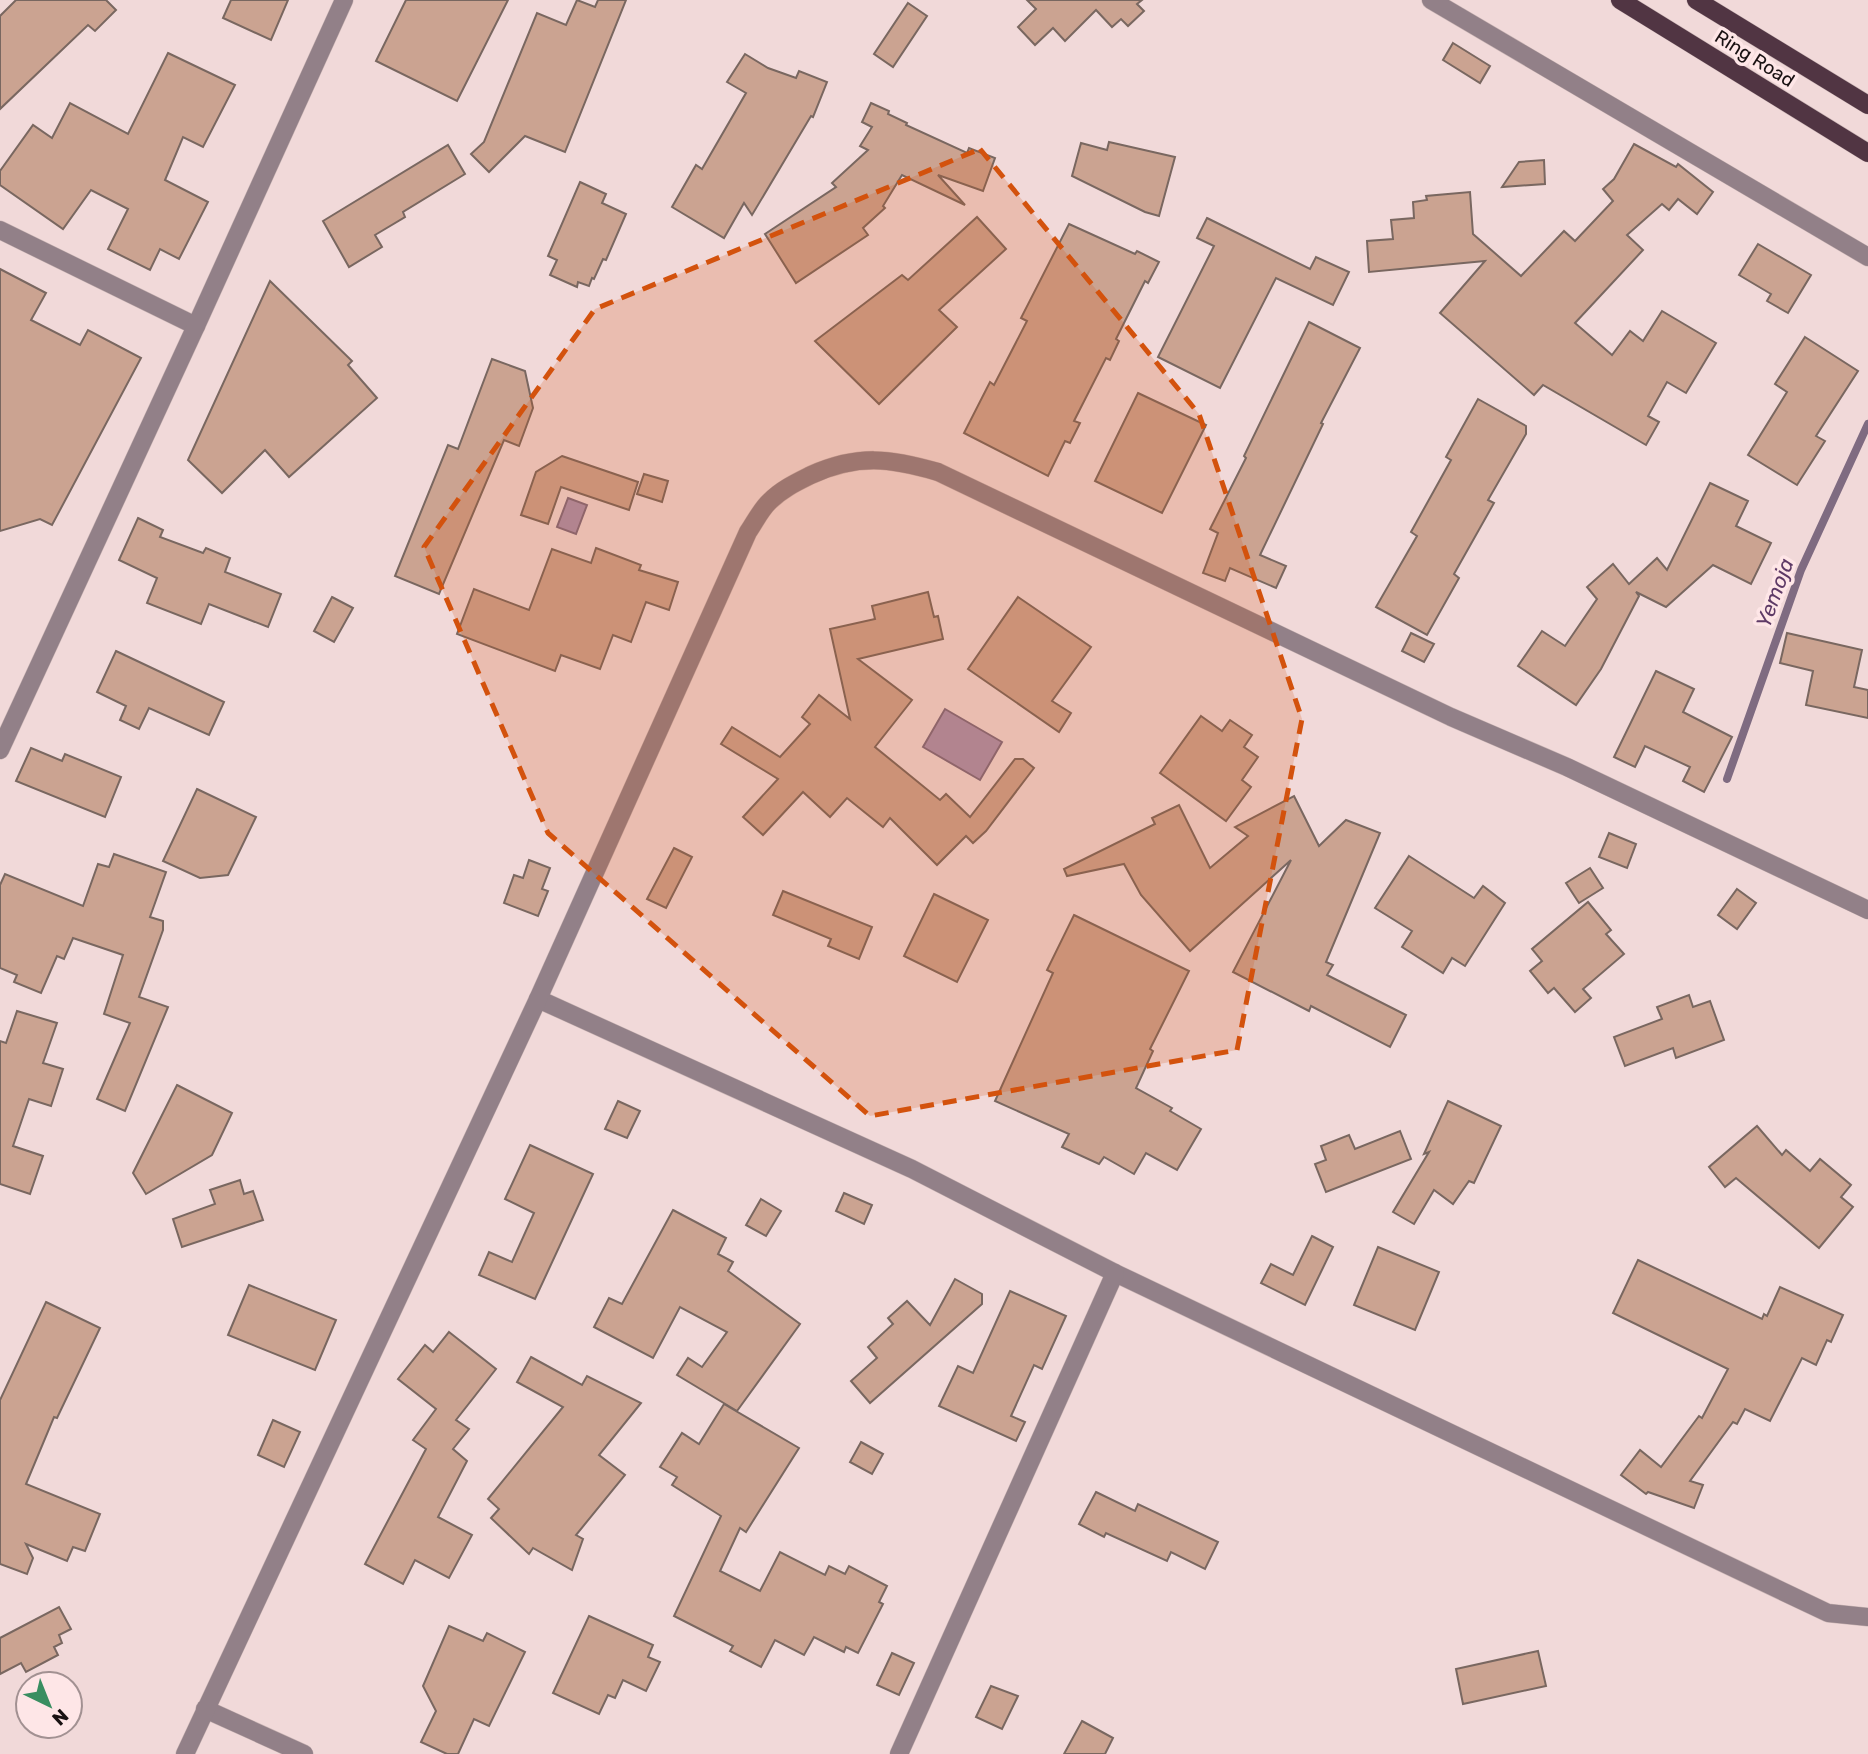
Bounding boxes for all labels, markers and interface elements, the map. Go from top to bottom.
street label: Ring Road [1711,25,1799,92]
water label: Yemoja [1750,555,1799,631]
north arrow [14,1670,84,1740]
text: N [47,1704,73,1730]

